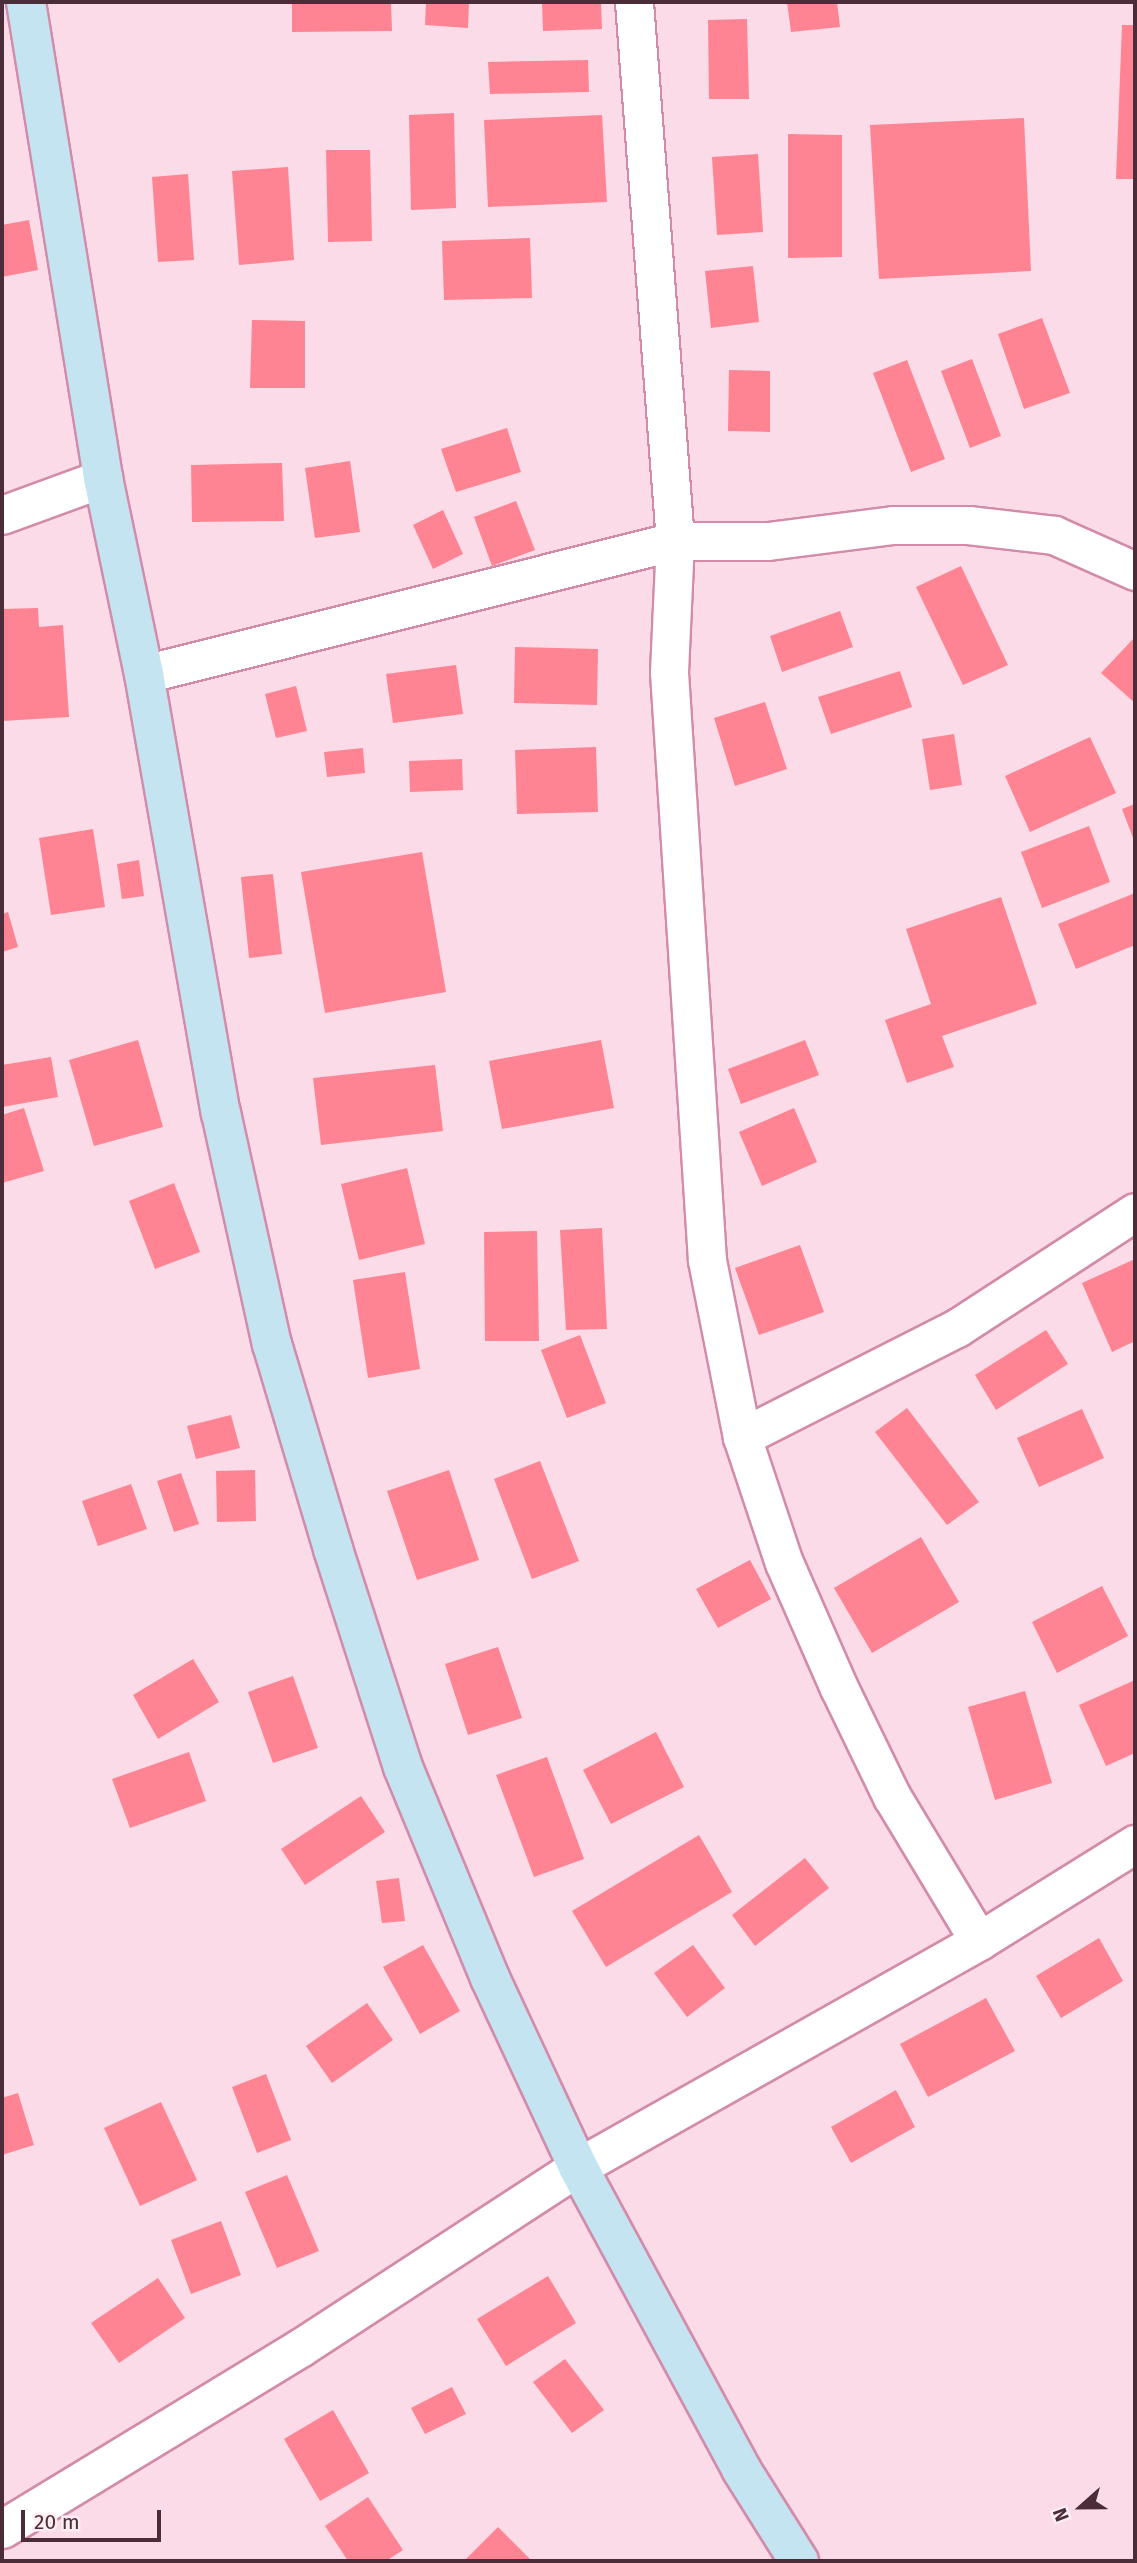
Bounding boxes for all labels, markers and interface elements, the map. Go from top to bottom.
north arrow [1046,2472,1116,2542]
scale bar [24,2496,164,2540]
text: N [1048,2505,1074,2525]
text: 20 m [34,2509,80,2535]

